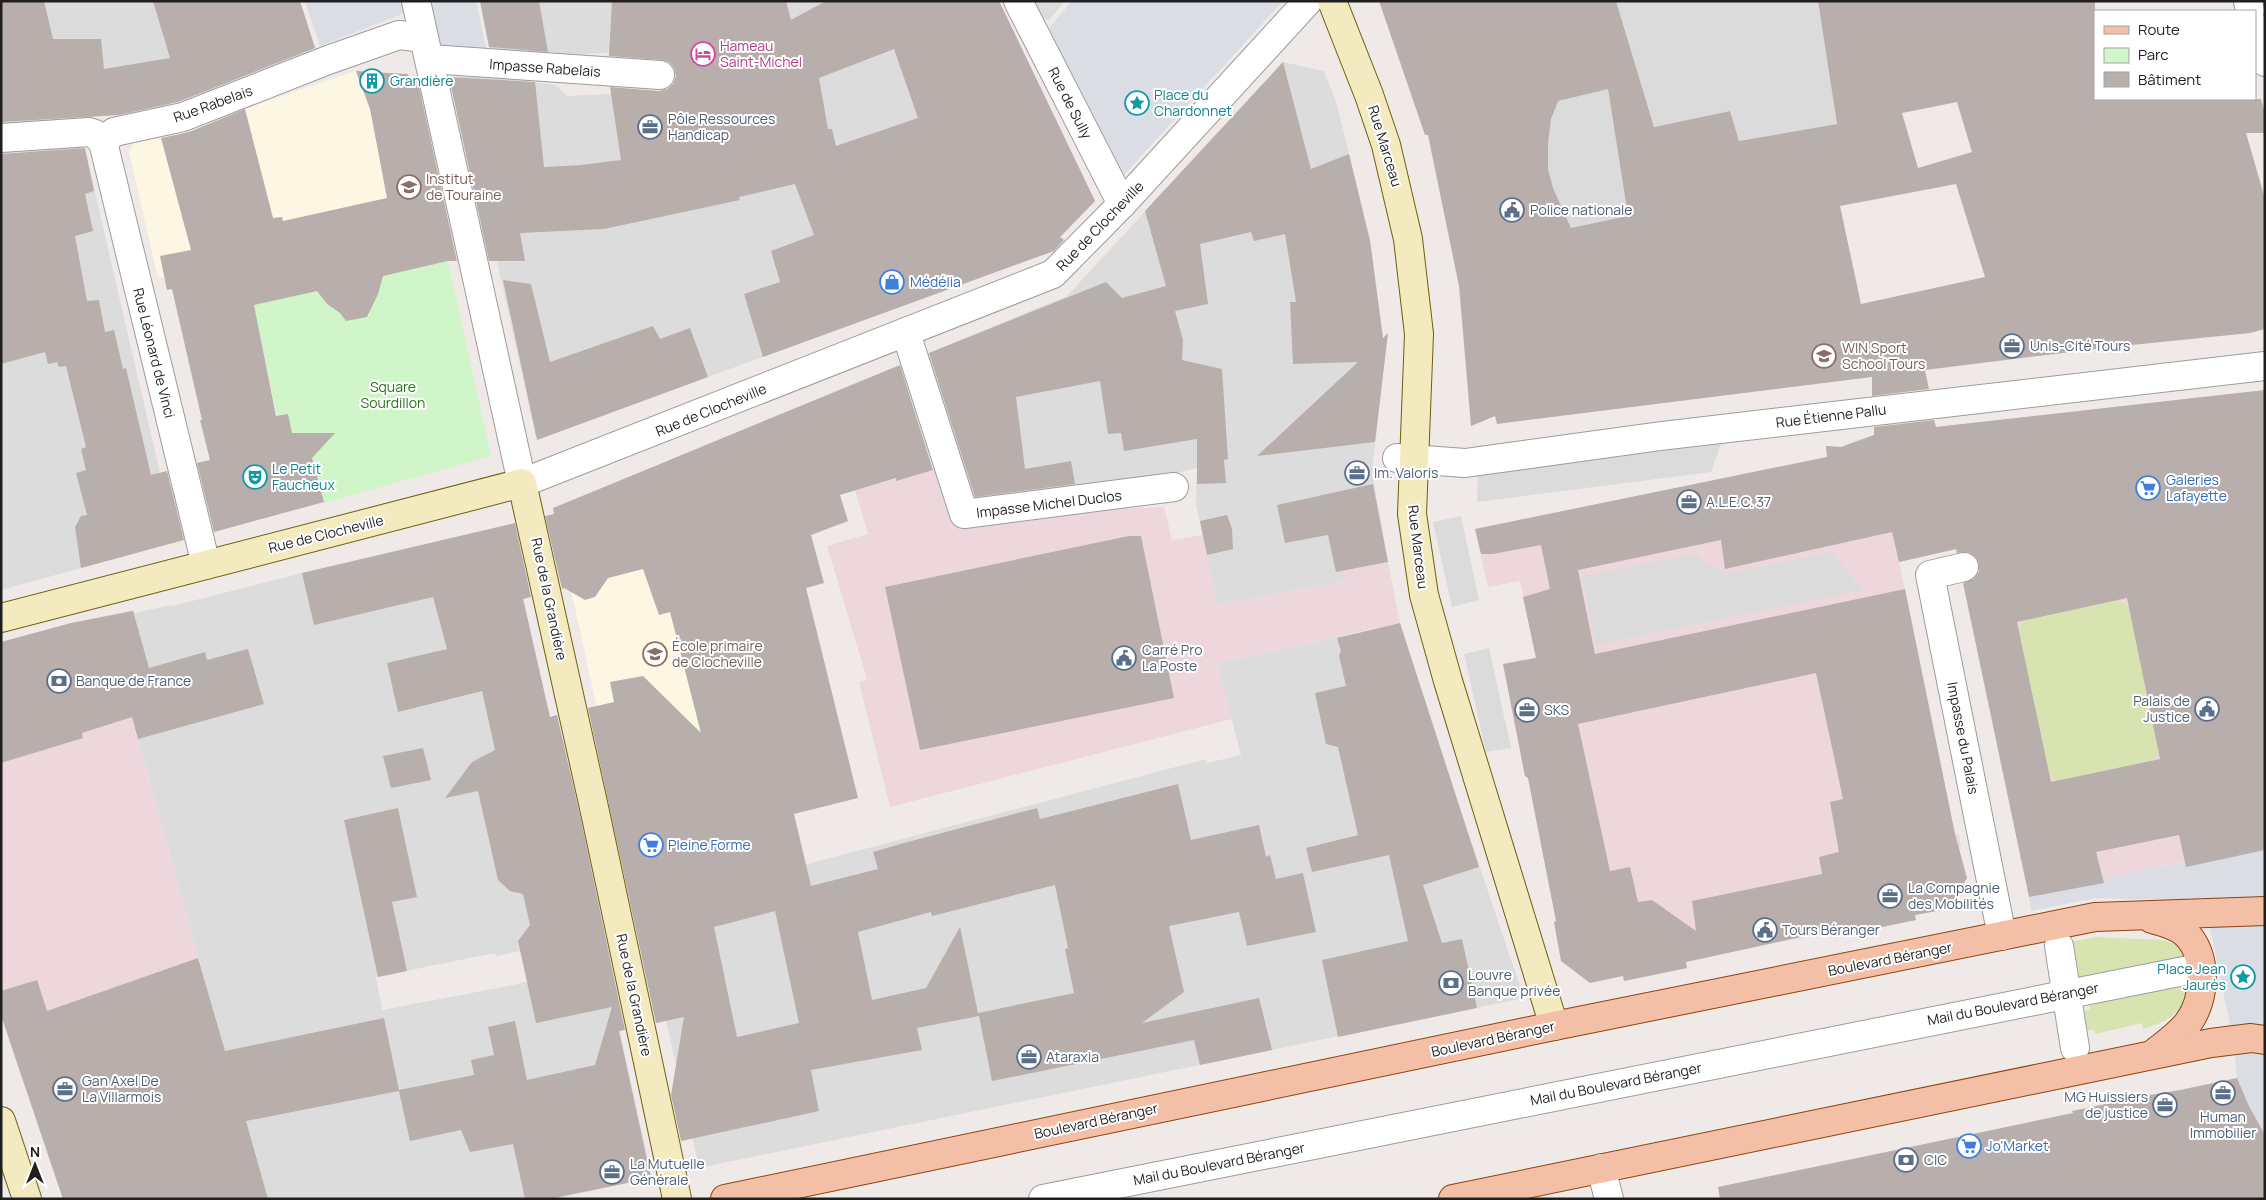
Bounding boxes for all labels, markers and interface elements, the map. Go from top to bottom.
legend [2094,10,2256,100]
text: Route [2138,19,2180,40]
place label: Hameau Saint-Michel [720,36,802,71]
hotel icon: Hameau Saint-Michel [690,41,716,67]
text: Parc [2138,44,2169,65]
street label: Impasse Rabelais [489,54,601,81]
street label: Rue de Sully [1044,64,1097,143]
building icon: Grandière [359,68,385,94]
text: Bâtiment [2138,69,2201,90]
place label: Grandière [390,71,454,90]
street label: Rue Rabelais [171,80,255,127]
place label: Place du Chardonnet [1154,85,1232,120]
place icon: Place du Chardonnet [1124,90,1150,116]
street label: Rue Marceau [1364,103,1407,189]
place label: Pôle Ressources Handicap [668,109,775,144]
office icon: Pôle Ressources Handicap [637,114,663,140]
place label: Institut de Touraine [426,169,501,204]
school or university icon: Institut de Touraine [396,174,422,200]
street label: Rue de Clocheville [1052,177,1147,275]
public building icon: Police nationale [1499,197,1525,223]
place label: Police nationale [1530,200,1633,219]
shop icon: Médélia [879,269,905,295]
place label: Médélia [910,272,961,291]
street label: Rue Léonard de Vinci [129,286,180,420]
office icon: Unis-Cité Tours [1999,333,2025,359]
place label: Unis-Cité Tours [2030,336,2130,355]
place label: WIN Sport School Tours [1842,338,1925,373]
school or university icon: WIN Sport School Tours [1811,343,1837,369]
park label: Square Sourdillon [361,377,425,412]
street label: Rue de Clocheville [653,379,769,440]
street label: Rue Étienne Pallu [1775,399,1887,432]
place label: Le Petit Faucheux [272,459,335,494]
office icon: Im. Valoris [1344,460,1370,486]
place label: Im. Valoris [1374,463,1438,482]
theatre icon: Le Petit Faucheux [242,464,268,490]
place label: Galeries Lafayette [2166,470,2227,505]
supermarket icon: Galeries Lafayette [2135,475,2161,501]
street label: Impasse Michel Duclos [975,485,1123,522]
office icon: A.L.E.C. 37 [1676,489,1702,515]
place label: A.L.E.C. 37 [1706,492,1771,511]
street label: Rue Marceau [1404,504,1433,590]
street label: Rue de Clocheville [266,510,385,557]
street label: Rue de la Grandière [527,536,572,662]
place label: École primaire de Clocheville [672,636,763,671]
place label: Carré Pro La Poste [1142,640,1203,675]
school or university icon: École primaire de Clocheville [642,641,668,667]
public building icon: Carré Pro La Poste [1111,645,1137,671]
bank icon: Banque de France [46,668,72,694]
place label: Banque de France [76,671,191,690]
street label: Impasse du Palais [1943,680,1984,796]
place label: Palais de Justice [2133,691,2190,726]
public building icon: Palais de Justice [2194,696,2220,722]
office icon: SKS [1514,697,1540,723]
place label: SKS [1544,700,1570,719]
supermarket icon: Pleine Forme [638,832,664,858]
place label: Pleine Forme [668,835,751,854]
place label: La Compagnie des Mobilités [1908,878,2000,913]
office icon: La Compagnie des Mobilités [1877,883,1903,909]
public building icon: Tours Béranger [1752,917,1778,943]
place label: Tours Béranger [1782,920,1880,939]
street label: Rue de la Grandière [612,932,657,1058]
street label: Boulevard Béranger [1826,937,1954,980]
place label: Place Jean Jaurès [2157,959,2226,994]
place icon: Place Jean Jaurès [2230,964,2256,990]
place label: Louvre Banque privée [1468,965,1560,1000]
bank icon: Louvre Banque privée [1438,970,1464,996]
street label: Mail du Boulevard Béranger [1926,978,2100,1029]
street label: Boulevard Béranger [1429,1016,1556,1061]
office icon: Ataraxia [1016,1044,1042,1070]
place label: Ataraxia [1046,1047,1099,1066]
street label: Mail du Boulevard Béranger [1529,1058,1703,1109]
place label: Gan Axel De La Villarmois [82,1071,161,1106]
office icon: Gan Axel De La Villarmois [52,1076,78,1102]
office icon: Human Immobilier [2210,1080,2236,1106]
place label: MG Huissiers de justice [2064,1087,2148,1122]
office icon: MG Huissiers de justice [2152,1092,2178,1118]
street label: Boulevard Béranger [1032,1098,1159,1143]
place label: Human Immobilier [2190,1107,2256,1142]
supermarket icon: Jo'Market [1956,1133,1982,1159]
place label: Jo'Market [1986,1136,2049,1155]
street label: Mail du Boulevard Béranger [1132,1138,1306,1189]
north arrow [10,1140,60,1190]
text: N [30,1142,40,1161]
bank icon: CIC [1893,1147,1919,1173]
place label: CIC [1924,1150,1947,1169]
place label: La Mutuelle Générale [630,1154,705,1189]
office icon: La Mutuelle Générale [599,1159,625,1185]

